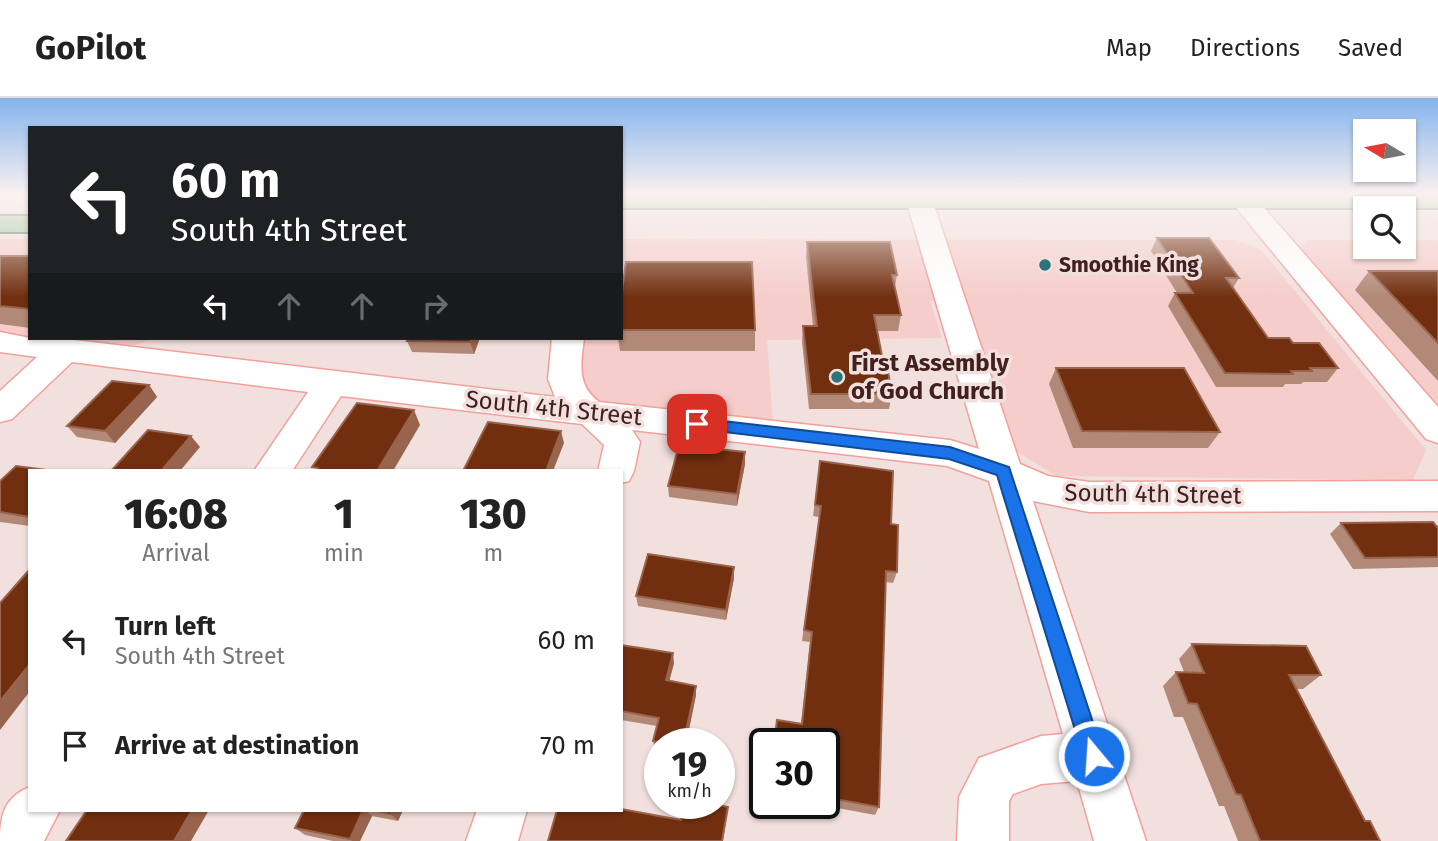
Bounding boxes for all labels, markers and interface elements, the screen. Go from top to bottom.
text: GoPilot [35,28,146,68]
text: Map [1106,34,1152,62]
text: Directions [1190,34,1300,62]
text: Saved [1338,34,1403,62]
north arrow [1353,119,1416,182]
map controls [1353,119,1416,259]
text: 60 m [171,151,280,210]
icon: left [56,154,147,245]
button: search [1353,196,1416,259]
text: South 4th Street [171,211,407,249]
place label: Smoothie King [1059,252,1199,278]
marker: Smoothie King [1037,257,1053,273]
icon: left [197,287,235,325]
icon: ahead [270,287,308,325]
icon: ahead [343,287,381,325]
icon: right [416,287,454,325]
place label: First Assembly of God Church [851,349,1010,405]
marker: First Assembly of God Church [829,369,845,385]
street label: South 4th Street [464,385,644,431]
pin [667,394,727,454]
icon: arrive [678,405,716,443]
street label: South 4th Street [1064,478,1242,510]
text: 16:08 [124,489,228,539]
text: 1 [334,489,354,539]
text: 130 [460,489,527,539]
text: Arrival [142,539,210,567]
text: min [324,539,364,567]
text: m [484,539,503,567]
text: Turn left [115,611,216,642]
icon: left [56,622,94,660]
text: 60 m [537,625,595,656]
text: South 4th Street [115,642,285,670]
position arrow [1057,719,1131,793]
icon: arrive [56,727,94,765]
speed limit sign: 30 [749,728,840,819]
text: Arrive at destination [115,730,359,761]
text: 70 m [540,730,595,761]
text: 19 [672,743,707,785]
text: km/h [667,780,712,802]

